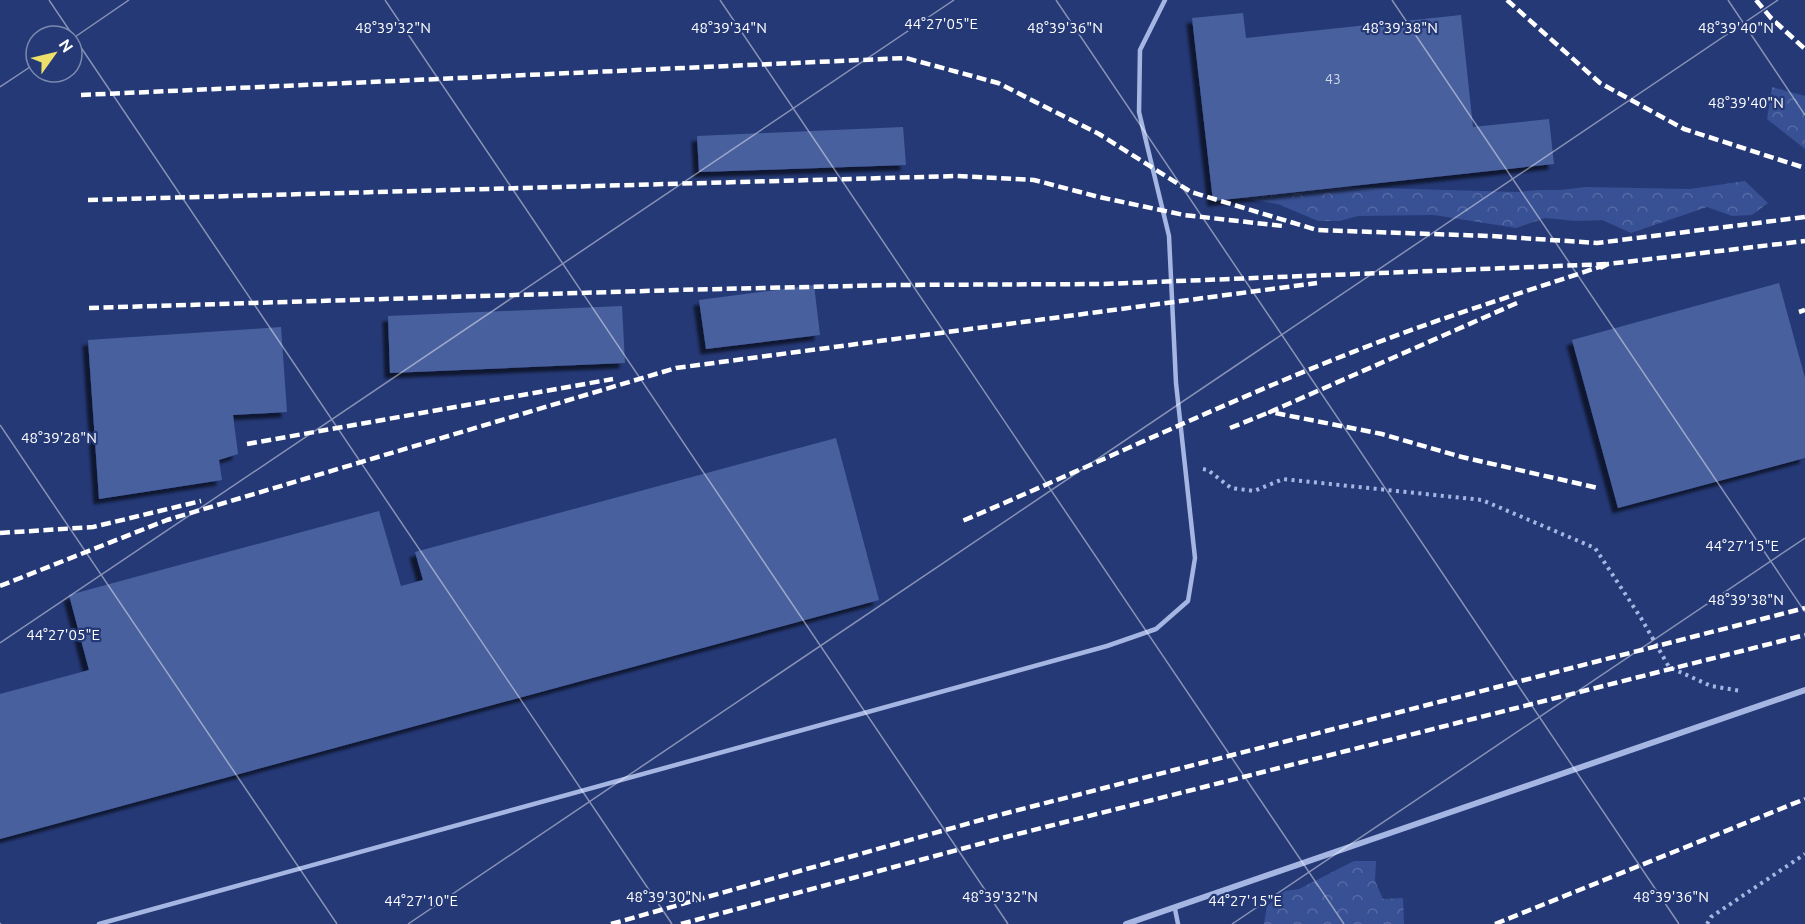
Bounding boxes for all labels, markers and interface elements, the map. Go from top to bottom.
text: 44°27'05"E [904,15,978,32]
text: 48°39'32"N [355,19,431,36]
text: 48°39'34"N [691,19,767,36]
text: 48°39'36"N [1027,19,1103,36]
text: 48°39'38"N [1362,19,1438,36]
text: 48°39'40"N [1698,19,1774,36]
north arrow [24,24,84,84]
text: N [56,36,77,56]
house number: 43 [1325,71,1341,87]
text: 48°39'40"N [1708,94,1784,111]
text: 48°39'28"N [21,429,97,446]
text: 44°27'15"E [1705,537,1779,554]
text: 48°39'38"N [1708,591,1784,608]
text: 44°27'05"E [26,626,100,643]
text: 48°39'30"N [626,888,702,905]
text: 48°39'32"N [962,888,1038,905]
text: 48°39'36"N [1633,888,1709,905]
text: 44°27'10"E [384,892,458,909]
text: 44°27'15"E [1208,892,1282,909]

